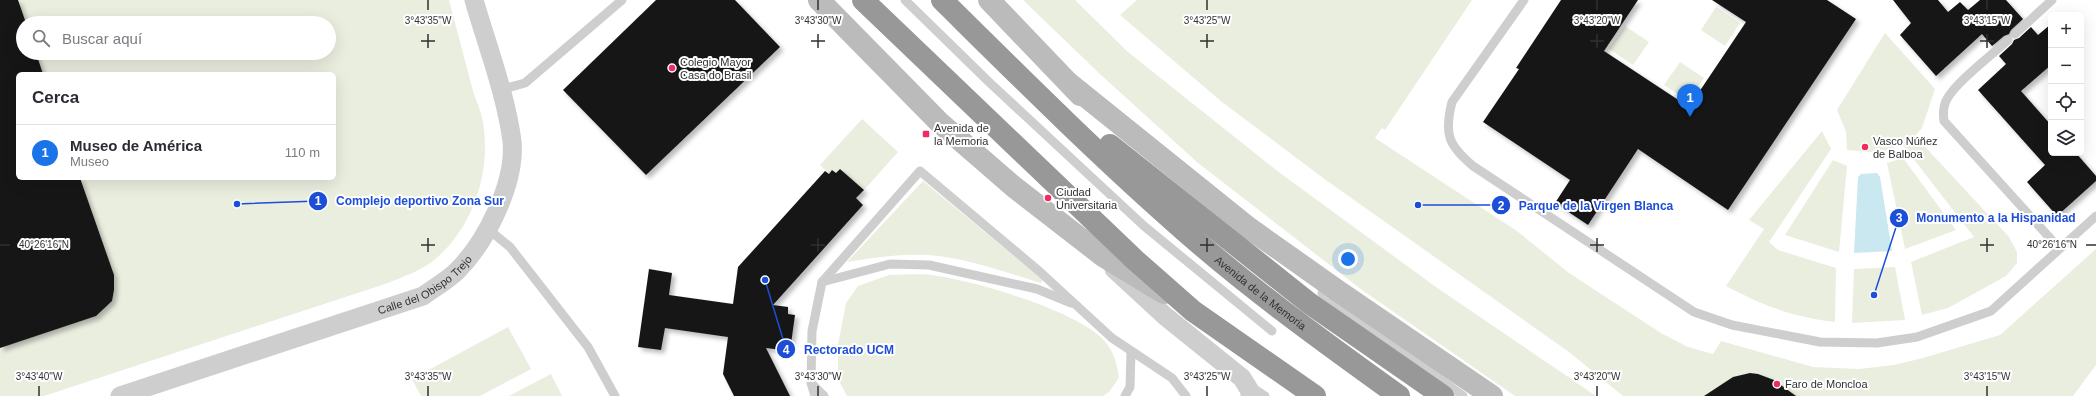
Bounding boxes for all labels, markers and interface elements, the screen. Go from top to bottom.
map controls [2048,12,2084,156]
button: + [2048,12,2084,48]
text: 3°43'35"W [405,15,452,26]
text: 3°43'30"W [795,15,842,26]
text: 3°43'25"W [1184,15,1231,26]
text: 3°43'20"W [1574,15,1621,26]
text: 3°43'15"W [1964,15,2011,26]
search box [16,16,336,60]
icon: search [30,27,52,49]
text: Buscar aquí [62,30,142,47]
button: − [2048,48,2084,84]
place label: Colegio Mayor Casa do Brasil [680,56,752,81]
marker: Colegio Mayor Casa do Brasil [667,63,677,73]
pin: 1 [1677,84,1703,117]
button: locate [2048,84,2084,120]
text: Cerca [32,88,79,107]
button: layers [2048,120,2084,156]
place label: Avenida de la Memoria [934,122,989,147]
marker: Avenida de la Memoria [921,129,931,139]
place label: Vasco Núñez de Balboa [1873,135,1938,160]
text: Museo de América [70,137,202,154]
marker: Vasco Núñez de Balboa [1860,142,1870,152]
text: 1 [41,145,49,160]
text: 110 m [285,145,320,160]
text: Museo [70,154,109,169]
place label: Ciudad Universitaria [1056,186,1118,211]
callout: Complejo deportivo Zona Sur [308,189,512,213]
marker: Ciudad Universitaria [1043,193,1053,203]
callout: Parque de la Virgen Blanca [1491,193,1682,217]
text: 1 [315,194,322,208]
text: Complejo deportivo Zona Sur [336,194,504,208]
text: 2 [1498,199,1505,213]
text: Parque de la Virgen Blanca [1519,199,1674,213]
callout: Monumento a la Hispanidad [1889,206,2084,230]
text: 3 [1896,211,1903,225]
text: Monumento a la Hispanidad [1916,211,2076,225]
text: 40°26'16"N [19,239,69,250]
text: 40°26'16"N [2027,239,2077,250]
your location [1338,249,1358,269]
street label: Calle del Obispo Trejo [376,253,474,317]
street label: Avenida de la Memoria [1212,253,1309,333]
callout: Rectorado UCM [776,337,902,361]
text: 4 [783,343,790,357]
text: Rectorado UCM [804,343,894,357]
text: 3°43'40"W [16,371,63,382]
text: 3°43'35"W [405,371,452,382]
text: 3°43'30"W [795,371,842,382]
text: 3°43'25"W [1184,371,1231,382]
text: 3°43'20"W [1574,371,1621,382]
text: 3°43'15"W [1964,371,2011,382]
place label: Faro de Moncloa [1785,378,1868,390]
marker: Faro de Moncloa [1772,379,1782,389]

